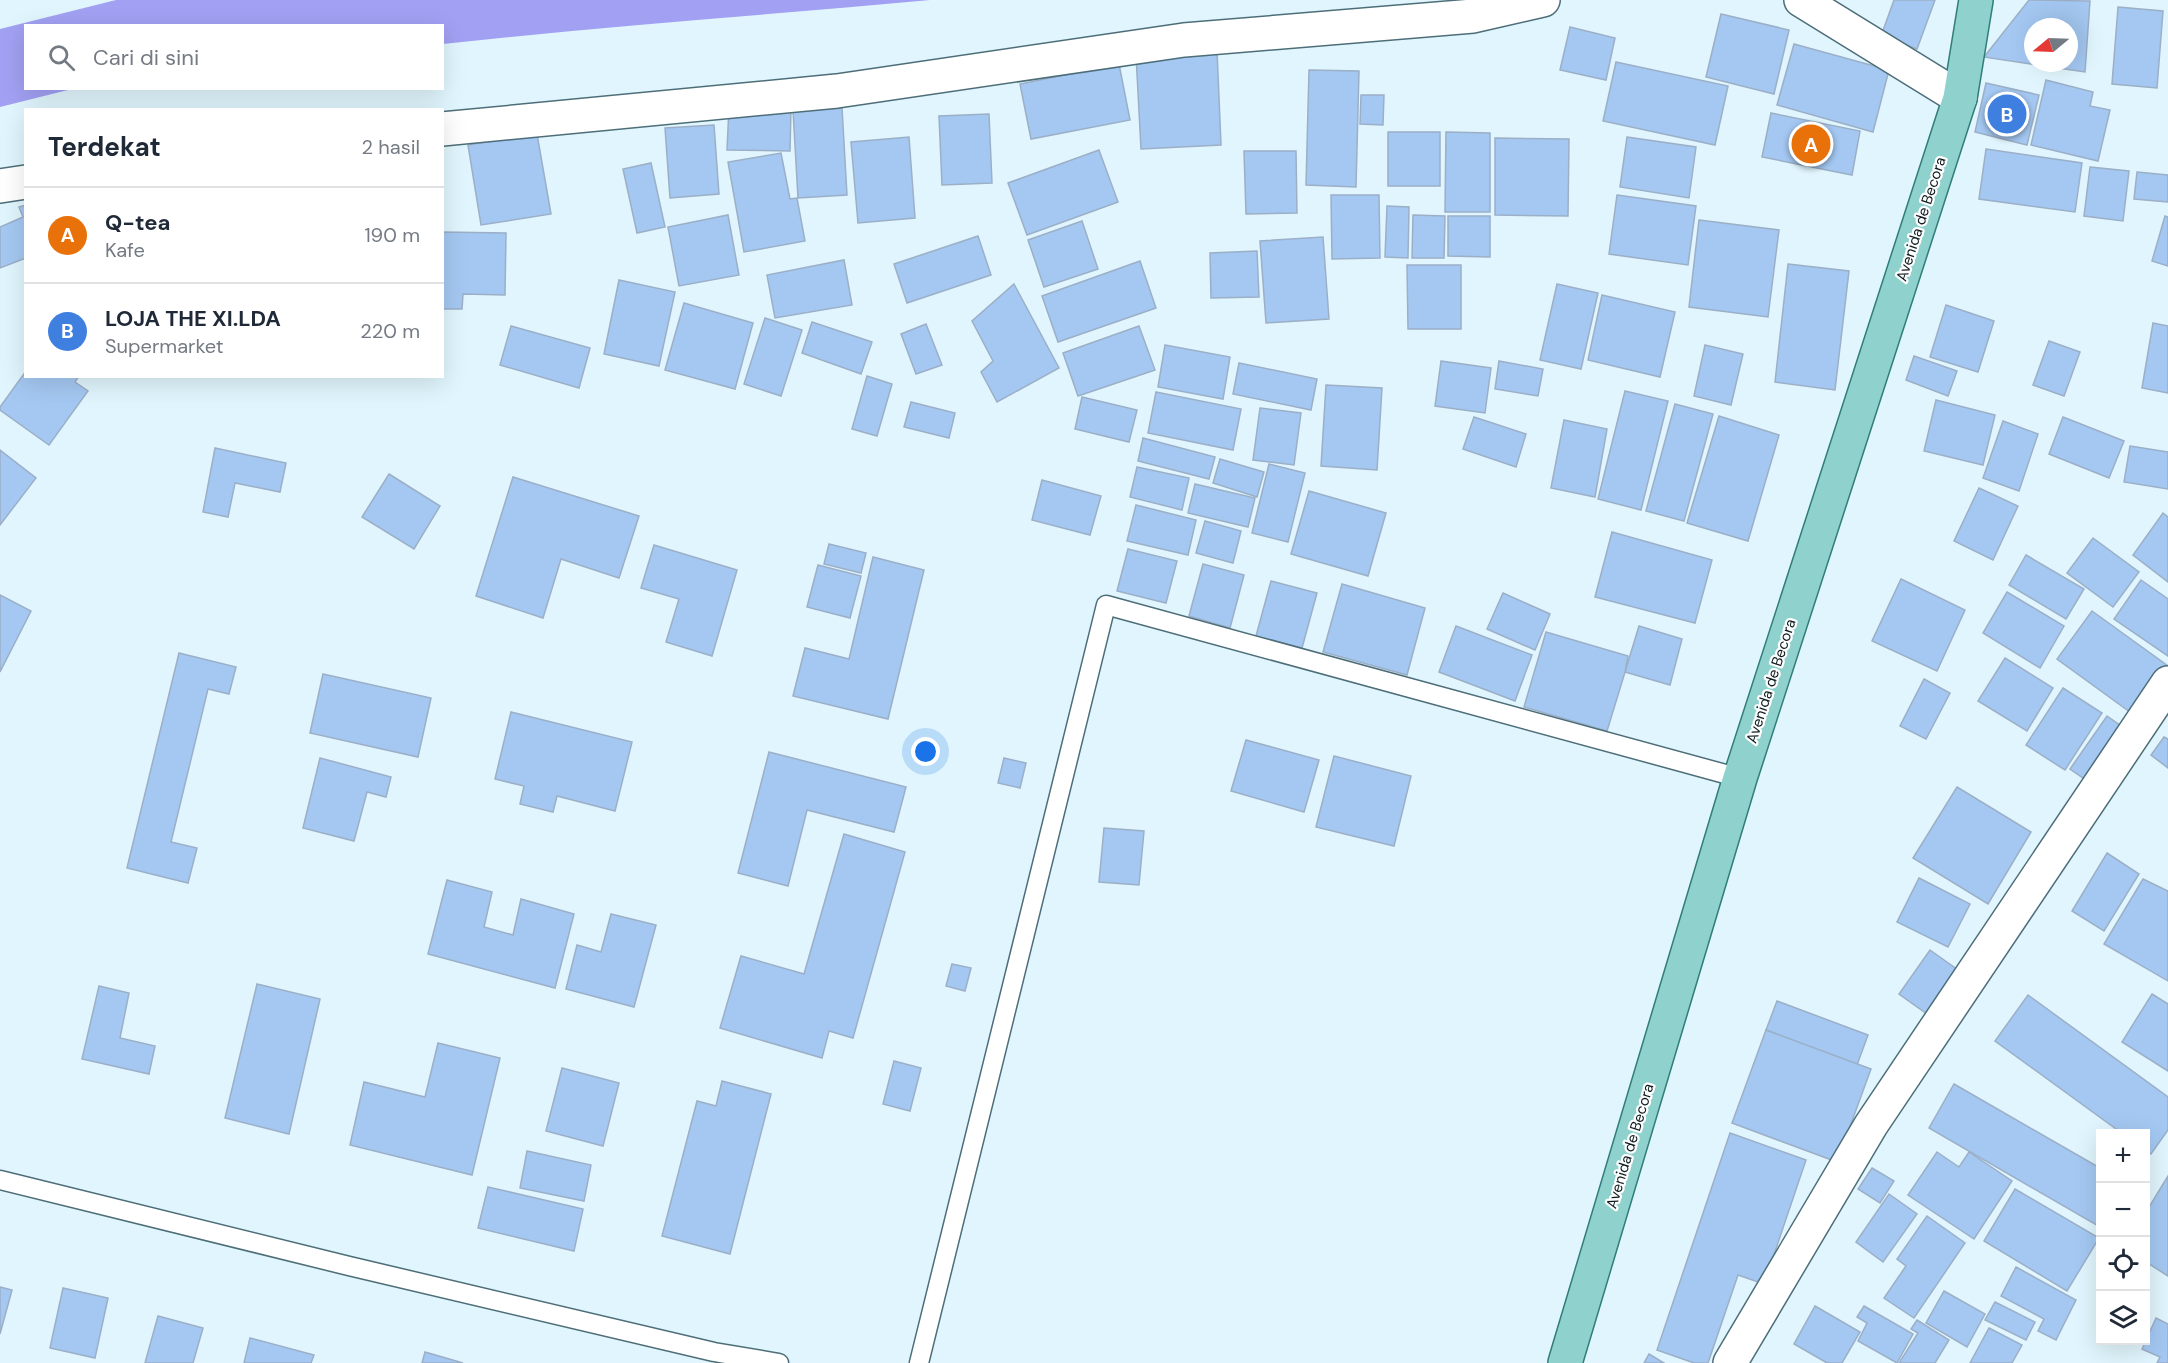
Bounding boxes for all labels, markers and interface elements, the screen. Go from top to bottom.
north arrow [2024,18,2078,72]
search box [24,24,444,90]
icon: search [45,41,78,74]
text: Cari di sini [93,43,199,72]
pin: B [1988,92,2026,136]
pin: A [1792,122,1830,166]
text: Terdekat [48,130,161,164]
text: 2 hasil [361,134,420,160]
street label: Avenida de Becora [1891,154,1951,284]
text: Q-tea [105,208,170,237]
text: A [60,222,75,248]
text: 190 m [364,222,420,248]
text: Kafe [105,237,145,263]
text: LOJA THE XI.LDA [105,304,281,333]
text: B [61,318,74,344]
text: 220 m [360,318,420,344]
text: Supermarket [105,333,224,359]
street label: Avenida de Becora [1741,616,1801,746]
your location [911,737,940,766]
street label: Avenida de Becora [1601,1081,1659,1211]
map controls [2096,1129,2150,1345]
button: + [2096,1129,2150,1183]
button: − [2096,1183,2150,1237]
button: locate [2096,1237,2150,1291]
button: layers [2096,1291,2150,1345]

